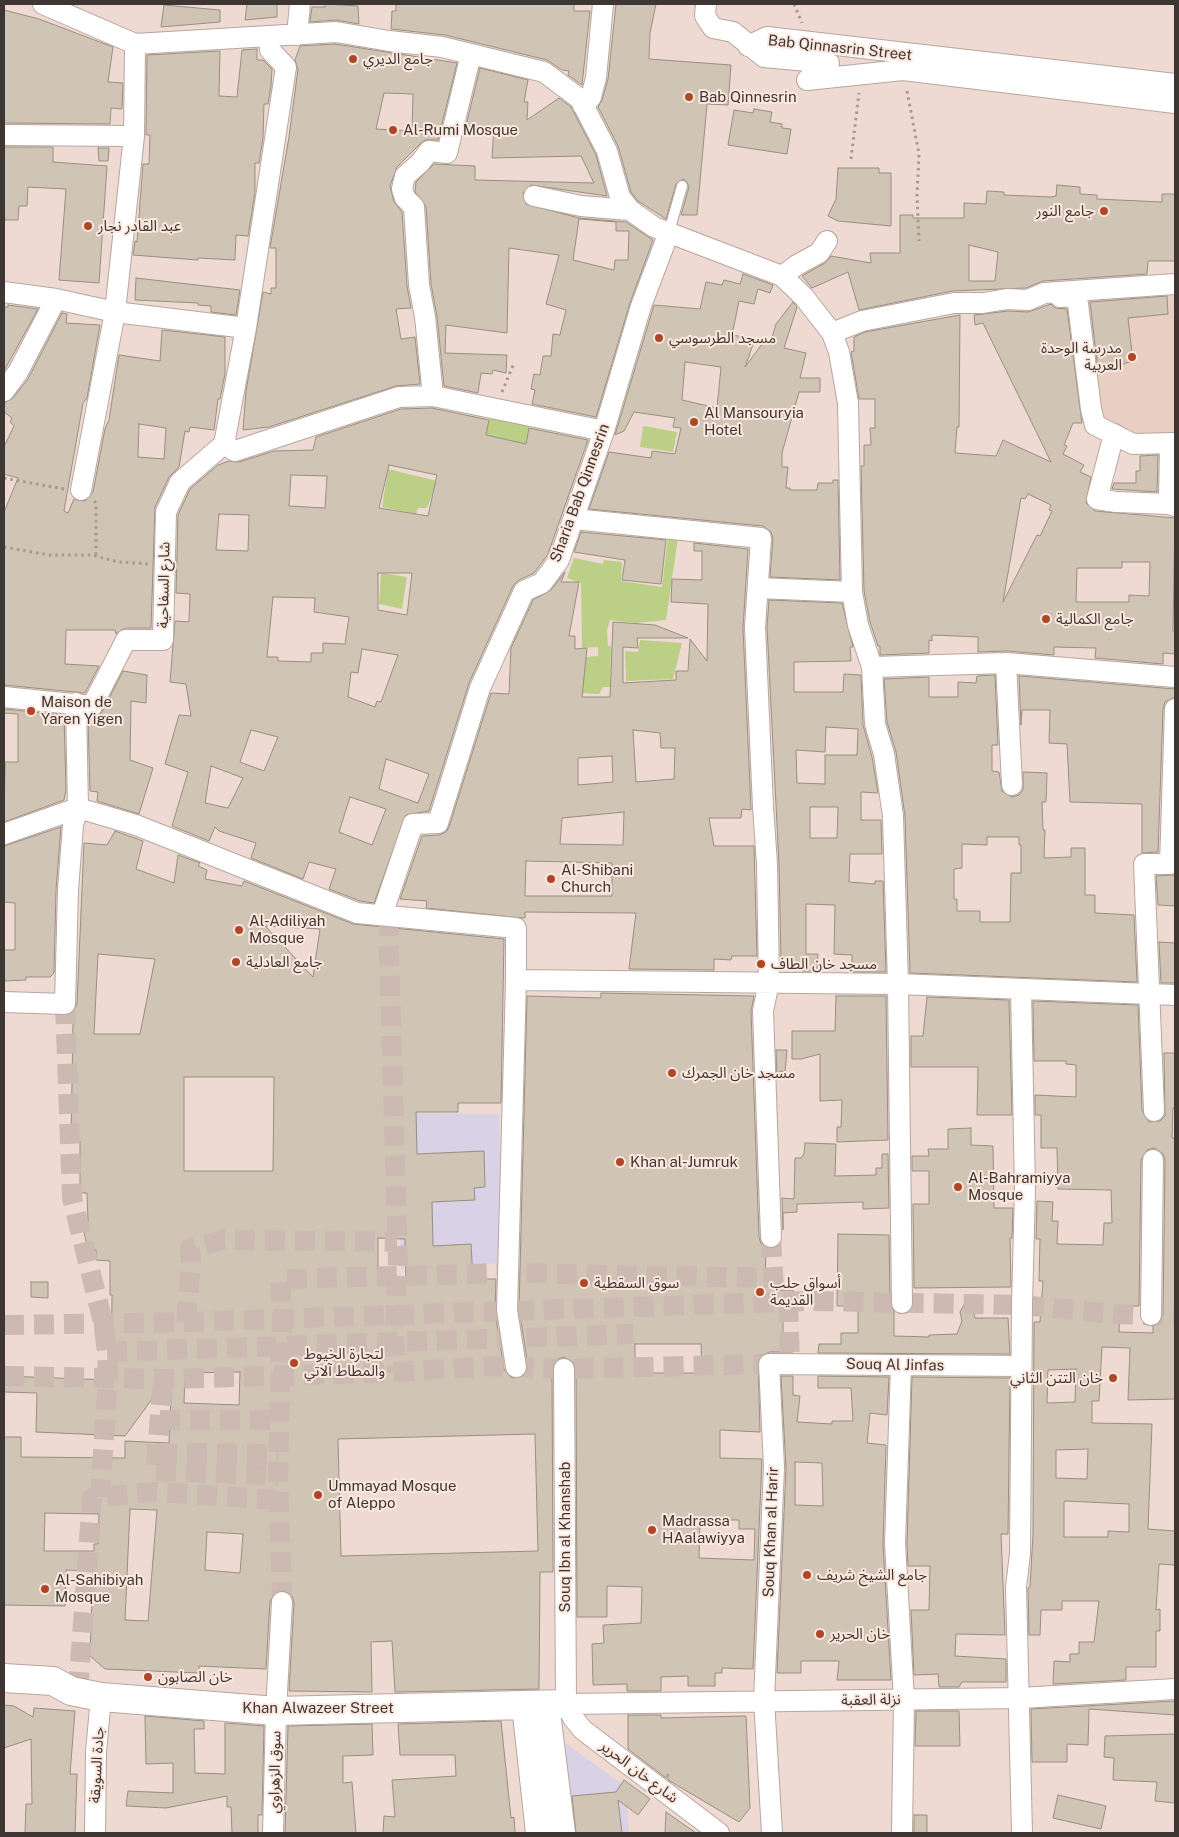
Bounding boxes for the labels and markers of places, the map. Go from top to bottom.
place label: جامع الديري [363,50,433,68]
marker: جامع الديري [347,53,359,65]
place label: Bab Qinnesrin [699,88,797,106]
marker: Bab Qinnesrin [683,91,695,103]
place label: Al-Rumi Mosque [403,121,518,139]
marker: Al-Rumi Mosque [387,124,399,136]
place label: جامع النور [1036,202,1094,220]
marker: جامع النور [1098,205,1110,217]
place label: عبد القادر نجار [98,217,181,235]
marker: عبد القادر نجار [82,220,94,232]
place label: مسجد الطرسوسي [669,329,776,347]
marker: مسجد الطرسوسي [653,332,665,344]
place label: مدرسة الوحدة العربية [1041,339,1122,374]
marker: مدرسة الوحدة العربية [1126,351,1138,363]
place label: Al Mansouryia Hotel [704,404,804,439]
marker: Al Mansouryia Hotel [688,416,700,428]
place label: جامع الكمالية [1056,610,1134,628]
marker: جامع الكمالية [1040,613,1052,625]
place label: Maison de Yaren Yigen [41,693,123,728]
marker: Maison de Yaren Yigen [25,705,37,717]
place label: Al-Shibani Church [561,861,633,896]
marker: Al-Shibani Church [545,873,557,885]
place label: Al-Adiliyah Mosque [249,912,325,947]
marker: Al-Adiliyah Mosque [233,924,245,936]
place label: جامع العادلية [246,953,322,971]
place label: مسجد خان الطاف [771,955,877,973]
marker: جامع العادلية [230,956,242,968]
marker: مسجد خان الطاف [755,958,767,970]
place label: مسجد خان الجمرك [682,1064,795,1082]
marker: مسجد خان الجمرك [666,1067,678,1079]
place label: Khan al-Jumruk [630,1153,738,1171]
marker: Khan al-Jumruk [614,1156,626,1168]
place label: Al-Bahramiyya Mosque [968,1169,1070,1204]
marker: Al-Bahramiyya Mosque [952,1181,964,1193]
place label: سوق السقطية [594,1274,679,1292]
place label: أسواق حلب القديمة [770,1274,841,1309]
marker: سوق السقطية [578,1277,590,1289]
marker: أسواق حلب القديمة [754,1286,766,1298]
place label: لتجارة الخيوط والمطاط آلاتي [304,1345,385,1380]
marker: لتجارة الخيوط والمطاط آلاتي [288,1357,300,1369]
place label: خان التتن الثاني [1010,1369,1103,1387]
marker: خان التتن الثاني [1107,1372,1119,1384]
place label: Ummayad Mosque of Aleppo [328,1477,457,1512]
marker: Ummayad Mosque of Aleppo [312,1489,324,1501]
place label: Madrassa HAalawiyya [662,1512,745,1547]
marker: Madrassa HAalawiyya [646,1524,658,1536]
place label: جامع الشيخ شريف [817,1566,927,1584]
marker: جامع الشيخ شريف [801,1569,813,1581]
place label: Al-Sahibiyah Mosque [55,1571,143,1606]
marker: Al-Sahibiyah Mosque [39,1583,51,1595]
place label: خان الحرير [830,1625,890,1643]
marker: خان الحرير [814,1628,826,1640]
place label: خان الصابون [158,1668,233,1686]
marker: خان الصابون [142,1671,154,1683]

